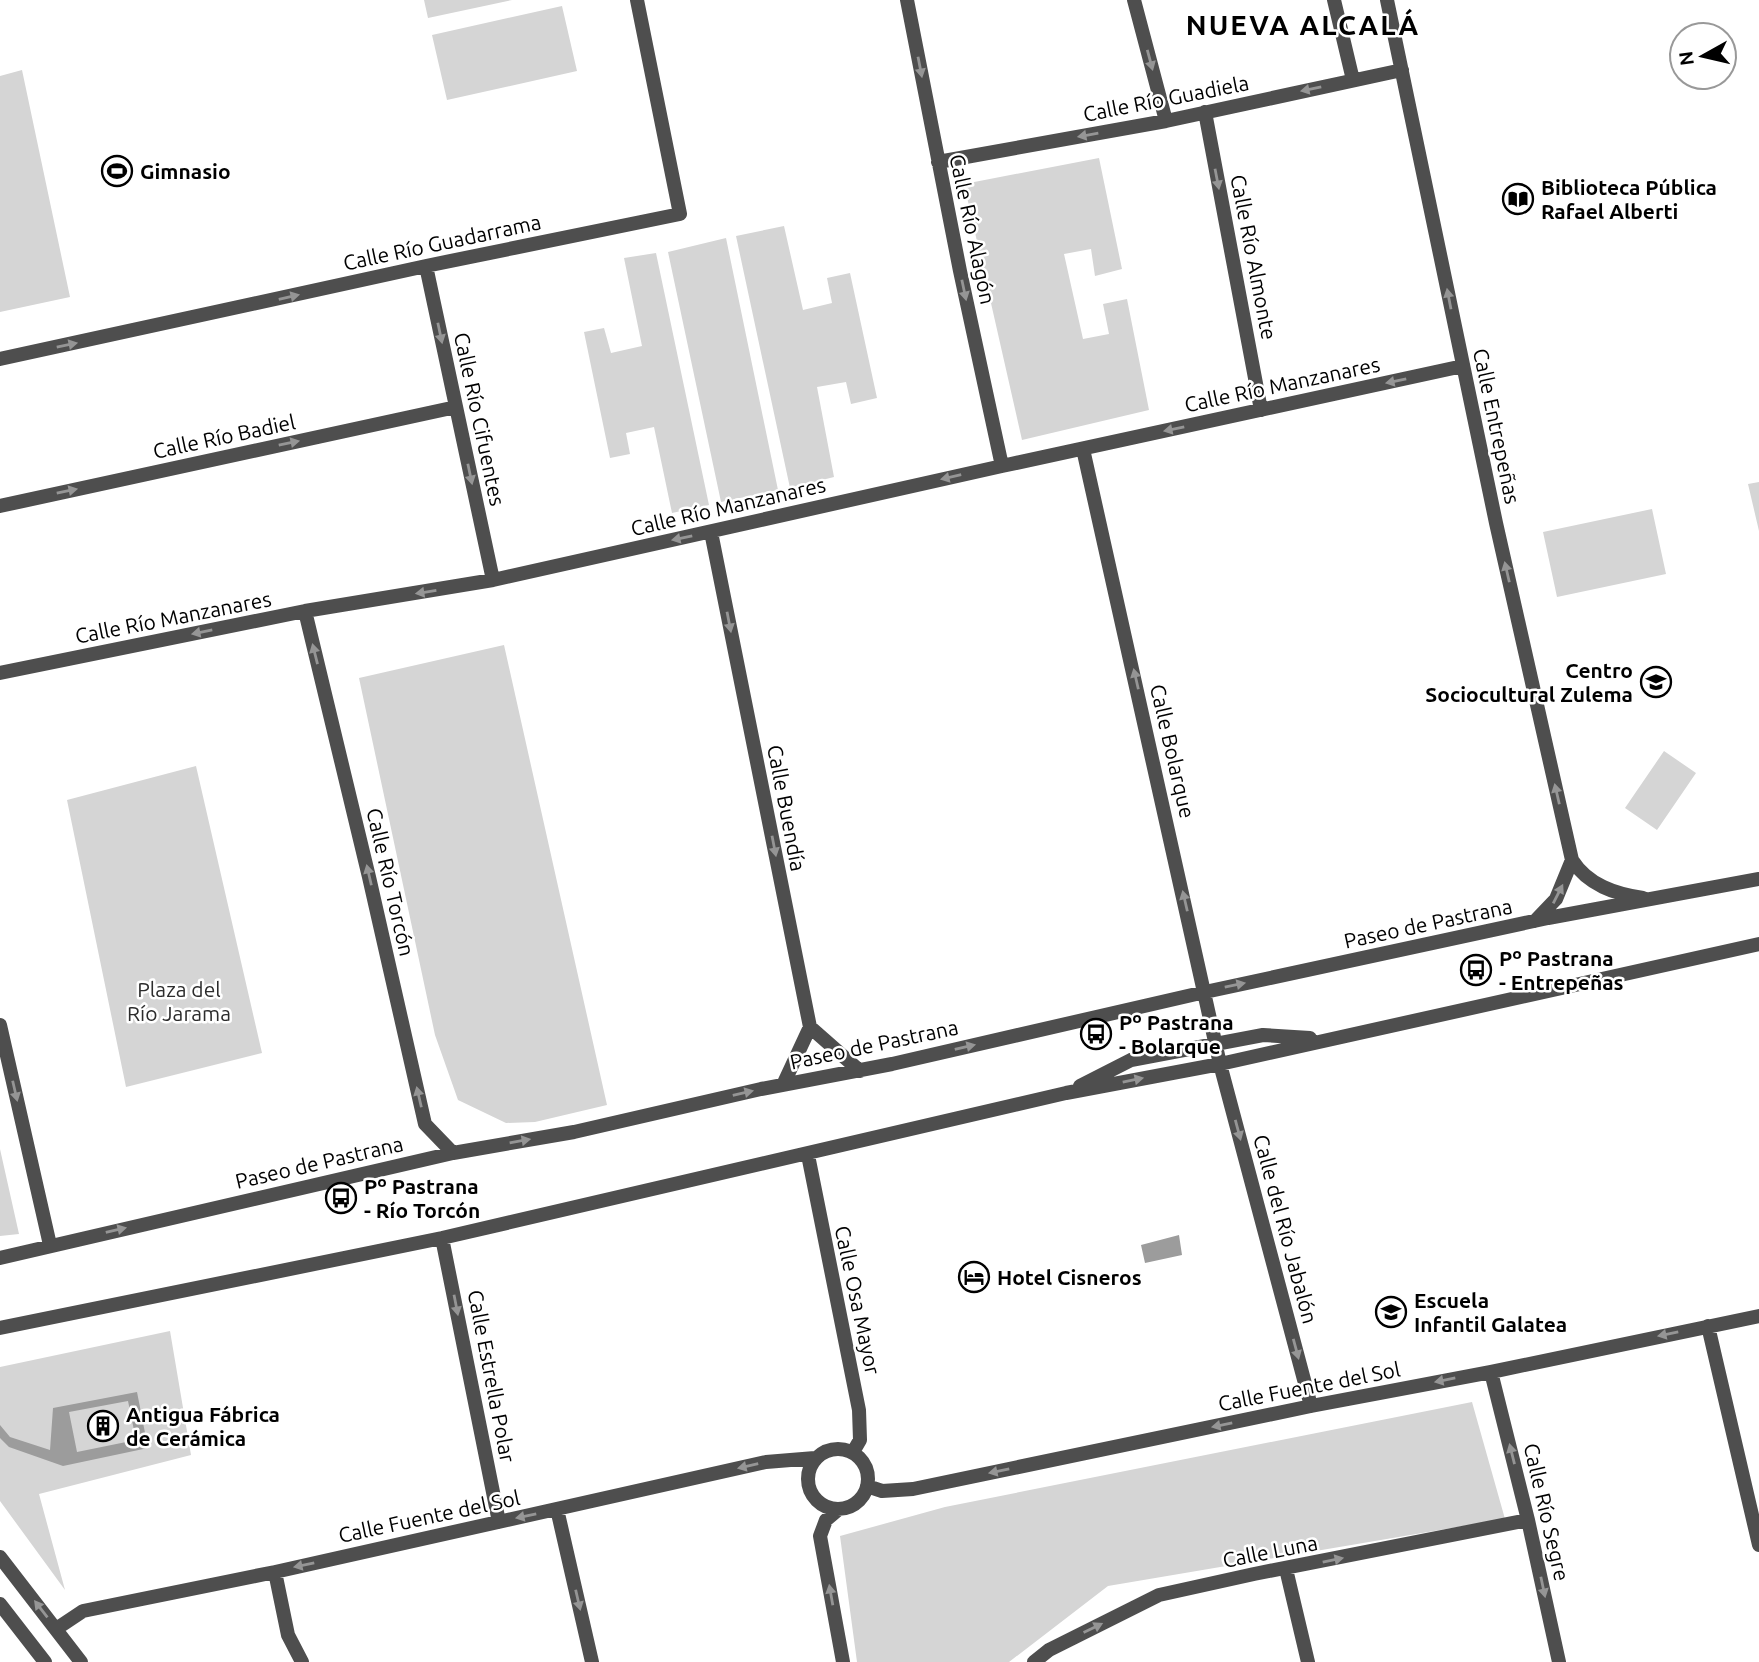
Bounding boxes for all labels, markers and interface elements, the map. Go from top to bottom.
district label: NUEVA ALCALÁ [1186,8,1420,40]
north arrow [1668,21,1738,91]
one-way arrow [1145,49,1156,71]
text: N [1674,50,1698,67]
one-way arrow [915,56,926,78]
street label: Calle Río Guadiela [1081,70,1251,126]
one-way arrow [1300,84,1322,95]
one-way arrow [1077,130,1099,141]
street label: Calle Río Alagón [945,152,1001,306]
sports icon: Gimnasio [100,154,134,188]
place label: Gimnasio [140,159,231,183]
one-way arrow [1212,168,1223,190]
street label: Calle Río Almonte [1226,172,1282,342]
place label: Biblioteca Pública Rafael Alberti [1541,175,1717,223]
library icon: Biblioteca Pública Rafael Alberti [1501,182,1535,216]
street label: Calle Río Guadarrama [341,209,543,275]
one-way arrow [959,279,970,301]
one-way arrow [1444,288,1455,310]
one-way arrow [278,292,300,303]
one-way arrow [435,322,446,344]
street label: Calle Río Cifuentes [450,330,510,508]
one-way arrow [56,339,78,350]
street label: Calle Entrepeñas [1469,346,1525,506]
street label: Calle Río Manzanares [1182,352,1382,416]
one-way arrow [1385,375,1407,386]
street label: Calle Río Badiel [151,409,297,463]
one-way arrow [1163,424,1185,435]
one-way arrow [278,438,300,449]
one-way arrow [465,463,476,485]
street label: Calle Río Manzanares [628,472,828,540]
one-way arrow [940,472,962,483]
one-way arrow [56,486,78,497]
one-way arrow [671,533,693,544]
one-way arrow [1501,561,1512,583]
street label: Calle Río Manzanares [73,586,273,648]
one-way arrow [415,587,437,598]
one-way arrow [724,611,735,633]
one-way arrow [191,627,213,638]
one-way arrow [309,642,320,664]
place label: Centro Sociocultural Zulema [1425,658,1633,706]
school or university icon: Centro Sociocultural Zulema [1639,665,1673,699]
one-way arrow [1130,668,1141,690]
street label: Calle Bolarque [1146,682,1200,820]
street label: Calle Buendía [763,743,811,873]
one-way arrow [1551,783,1562,805]
street label: Calle Río Torcón [362,806,420,958]
one-way arrow [768,835,779,857]
one-way arrow [363,864,374,886]
one-way arrow [1552,884,1563,904]
one-way arrow [1180,890,1191,912]
street label: Paseo de Pastrana [1342,893,1514,953]
place label: Pº Pastrana - Entrepeñas [1499,946,1624,994]
bus stop icon: Pº Pastrana - Entrepeñas [1459,953,1493,987]
park label: Plaza del Río Jarama [127,977,231,1025]
one-way arrow [1224,980,1246,991]
place label: Pº Pastrana - Bolarque [1119,1010,1234,1058]
street label: Paseo de Pastrana [788,1014,960,1074]
bus stop icon: Pº Pastrana - Bolarque [1079,1017,1113,1051]
one-way arrow [954,1041,976,1052]
one-way arrow [1122,1075,1144,1086]
one-way arrow [10,1080,21,1102]
one-way arrow [413,1086,424,1108]
one-way arrow [732,1087,754,1098]
one-way arrow [1233,1119,1244,1141]
street label: Paseo de Pastrana [233,1131,405,1193]
street label: Calle del Río Jabalón [1249,1132,1323,1326]
one-way arrow [509,1135,531,1146]
place label: Pº Pastrana - Río Torcón [364,1174,480,1222]
bus stop icon: Pº Pastrana - Río Torcón [324,1181,358,1215]
street label: Calle Osa Mayor [831,1223,885,1377]
one-way arrow [105,1224,127,1235]
hotel icon: Hotel Cisneros [957,1260,991,1294]
place label: Hotel Cisneros [997,1265,1142,1289]
street label: Calle Estrella Polar [463,1288,521,1464]
place label: Escuela Infantil Galatea [1414,1288,1567,1336]
one-way arrow [451,1294,462,1316]
school or university icon: Escuela Infantil Galatea [1374,1295,1408,1329]
one-way arrow [1657,1328,1679,1339]
one-way arrow [1291,1339,1302,1361]
street label: Calle Fuente del Sol [1216,1357,1402,1415]
one-way arrow [1434,1375,1456,1386]
place label: Antigua Fábrica de Cerámica [126,1402,280,1450]
building icon: Antigua Fábrica de Cerámica [86,1409,120,1443]
one-way arrow [1211,1419,1233,1430]
street label: Calle Río Segre [1519,1441,1575,1583]
one-way arrow [1506,1443,1517,1465]
one-way arrow [737,1461,759,1472]
one-way arrow [988,1466,1010,1477]
street label: Calle Fuente del Sol [336,1485,522,1547]
one-way arrow [515,1511,537,1522]
street label: Calle Luna [1220,1530,1320,1572]
one-way arrow [1322,1554,1344,1565]
one-way arrow [293,1560,315,1571]
one-way arrow [1537,1576,1548,1598]
one-way arrow [825,1584,836,1606]
one-way arrow [572,1589,583,1611]
one-way arrow [34,1601,49,1618]
one-way arrow [1083,1623,1103,1634]

